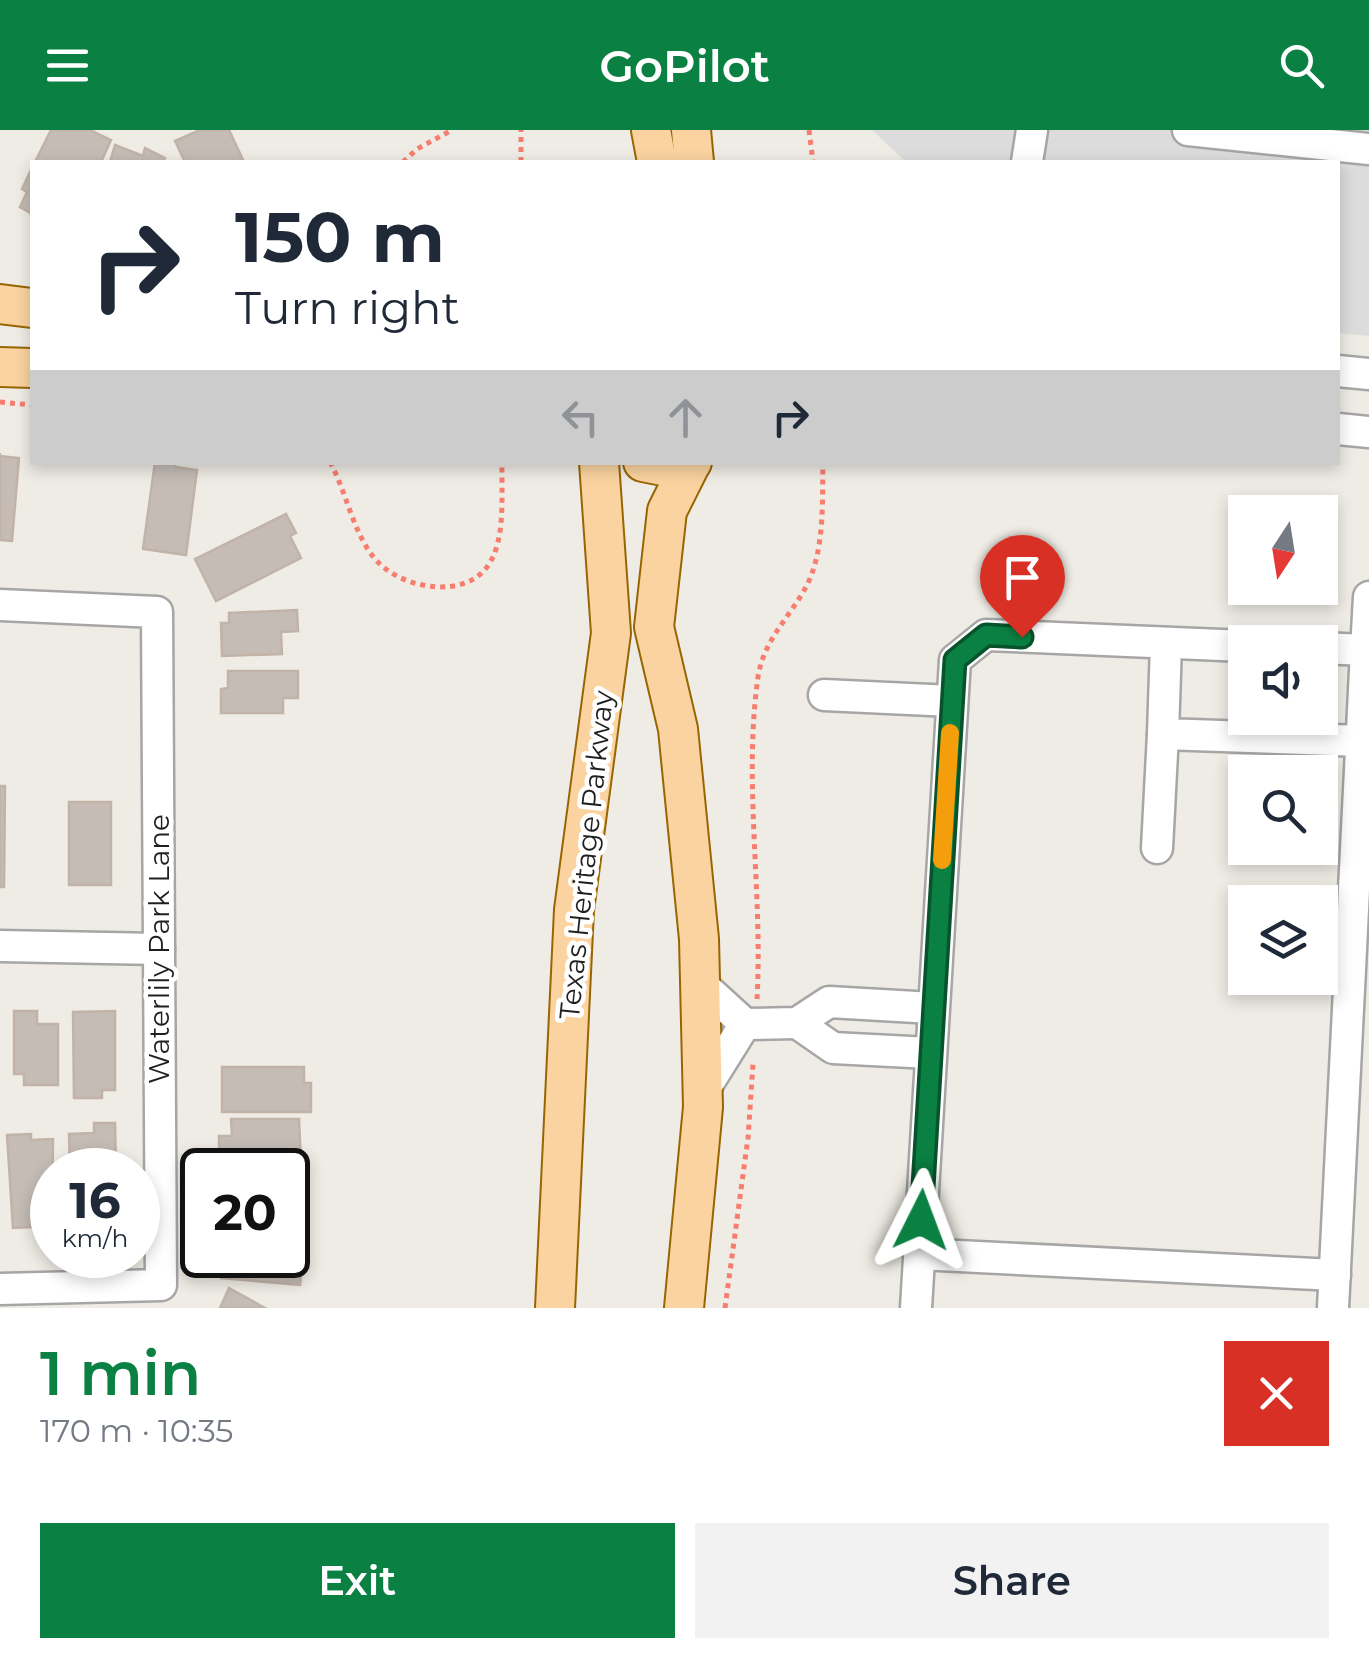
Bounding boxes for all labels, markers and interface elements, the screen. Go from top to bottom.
icon: menu [40,38,95,93]
text: GoPilot [599,38,770,93]
icon: search [1274,38,1329,93]
text: 150 m [235,194,445,280]
icon: right [70,200,200,330]
text: Turn right [235,280,460,335]
icon: left [553,390,608,445]
icon: ahead [658,390,713,445]
icon: right [763,390,818,445]
north arrow [1228,495,1338,605]
map controls [1228,495,1338,995]
pin [980,535,1065,638]
icon: arrive [995,550,1050,605]
button: sound [1228,625,1338,735]
street label: Texas Heritage Parkway [552,688,620,1021]
button: search [1228,755,1338,865]
street label: Waterlily Park Lane [142,814,176,1084]
button: layers [1228,885,1338,995]
speed limit sign: 20 [180,1148,310,1278]
position arrow [869,1168,973,1272]
text: 16 [69,1170,121,1231]
text: km/h [62,1223,128,1253]
text: 1 min [40,1337,201,1410]
button: close [1224,1341,1329,1446]
text: 170 m · 10:35 [40,1411,233,1450]
button: Exit [40,1523,675,1638]
button: Share [695,1523,1329,1638]

